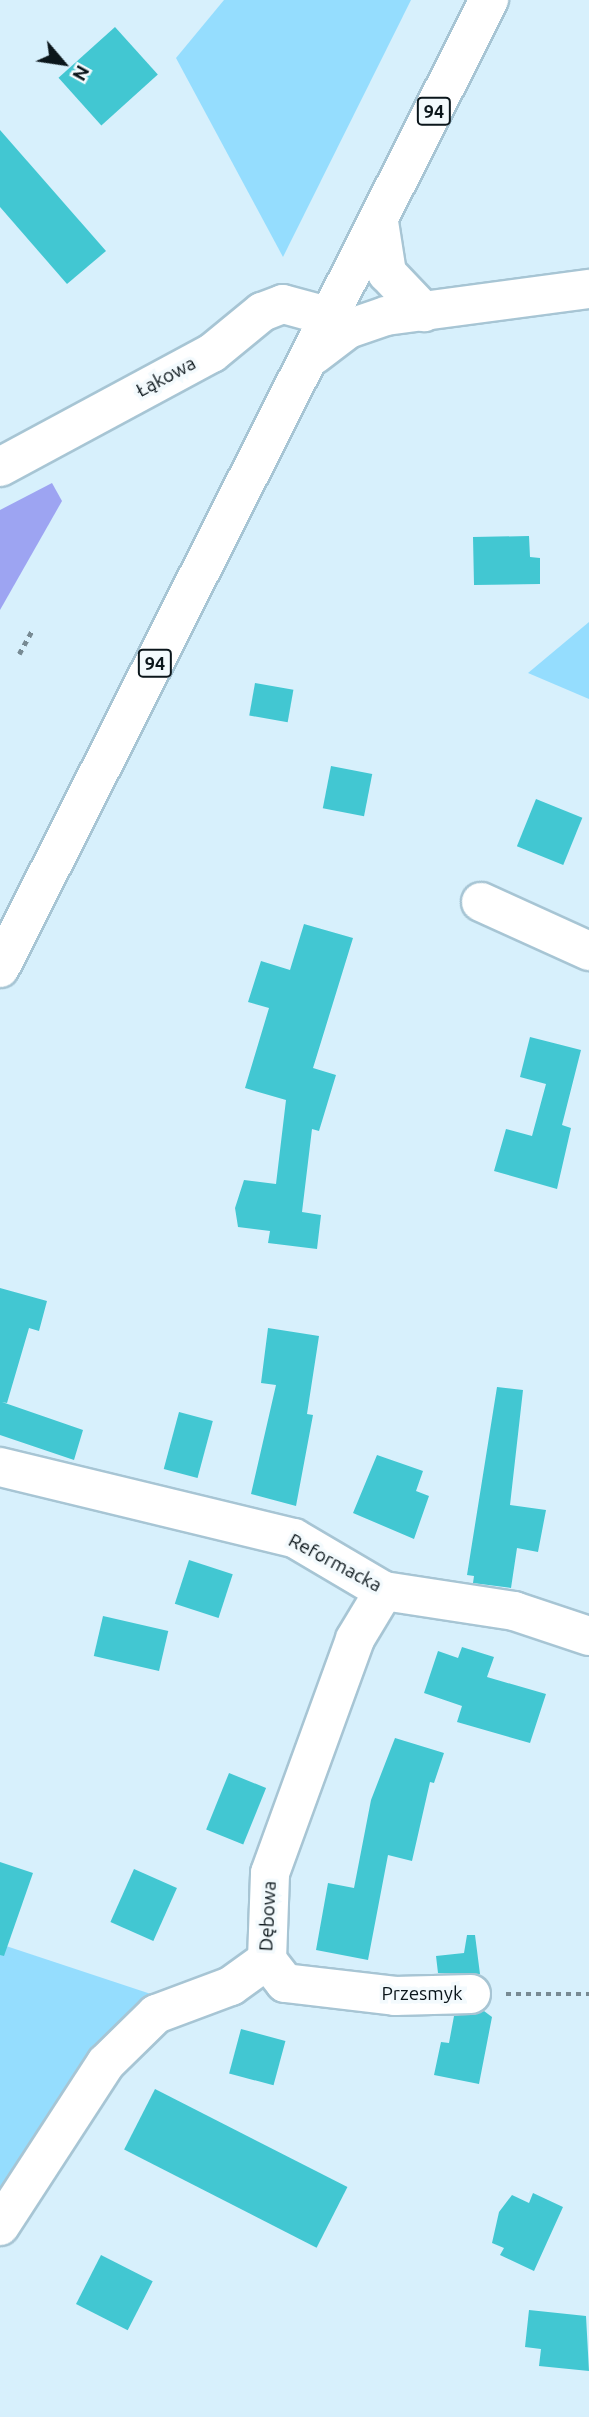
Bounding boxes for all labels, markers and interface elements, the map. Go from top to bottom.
north arrow [28,28,98,98]
text: N [68,62,94,85]
road number: 94 [416,96,452,126]
street label: Łąkowa [132,352,200,402]
road number: 94 [138,648,172,678]
street label: Reformacka [285,1529,385,1597]
street label: Dębowa [255,1880,281,1952]
street label: Przesmyk [381,1983,463,2005]

